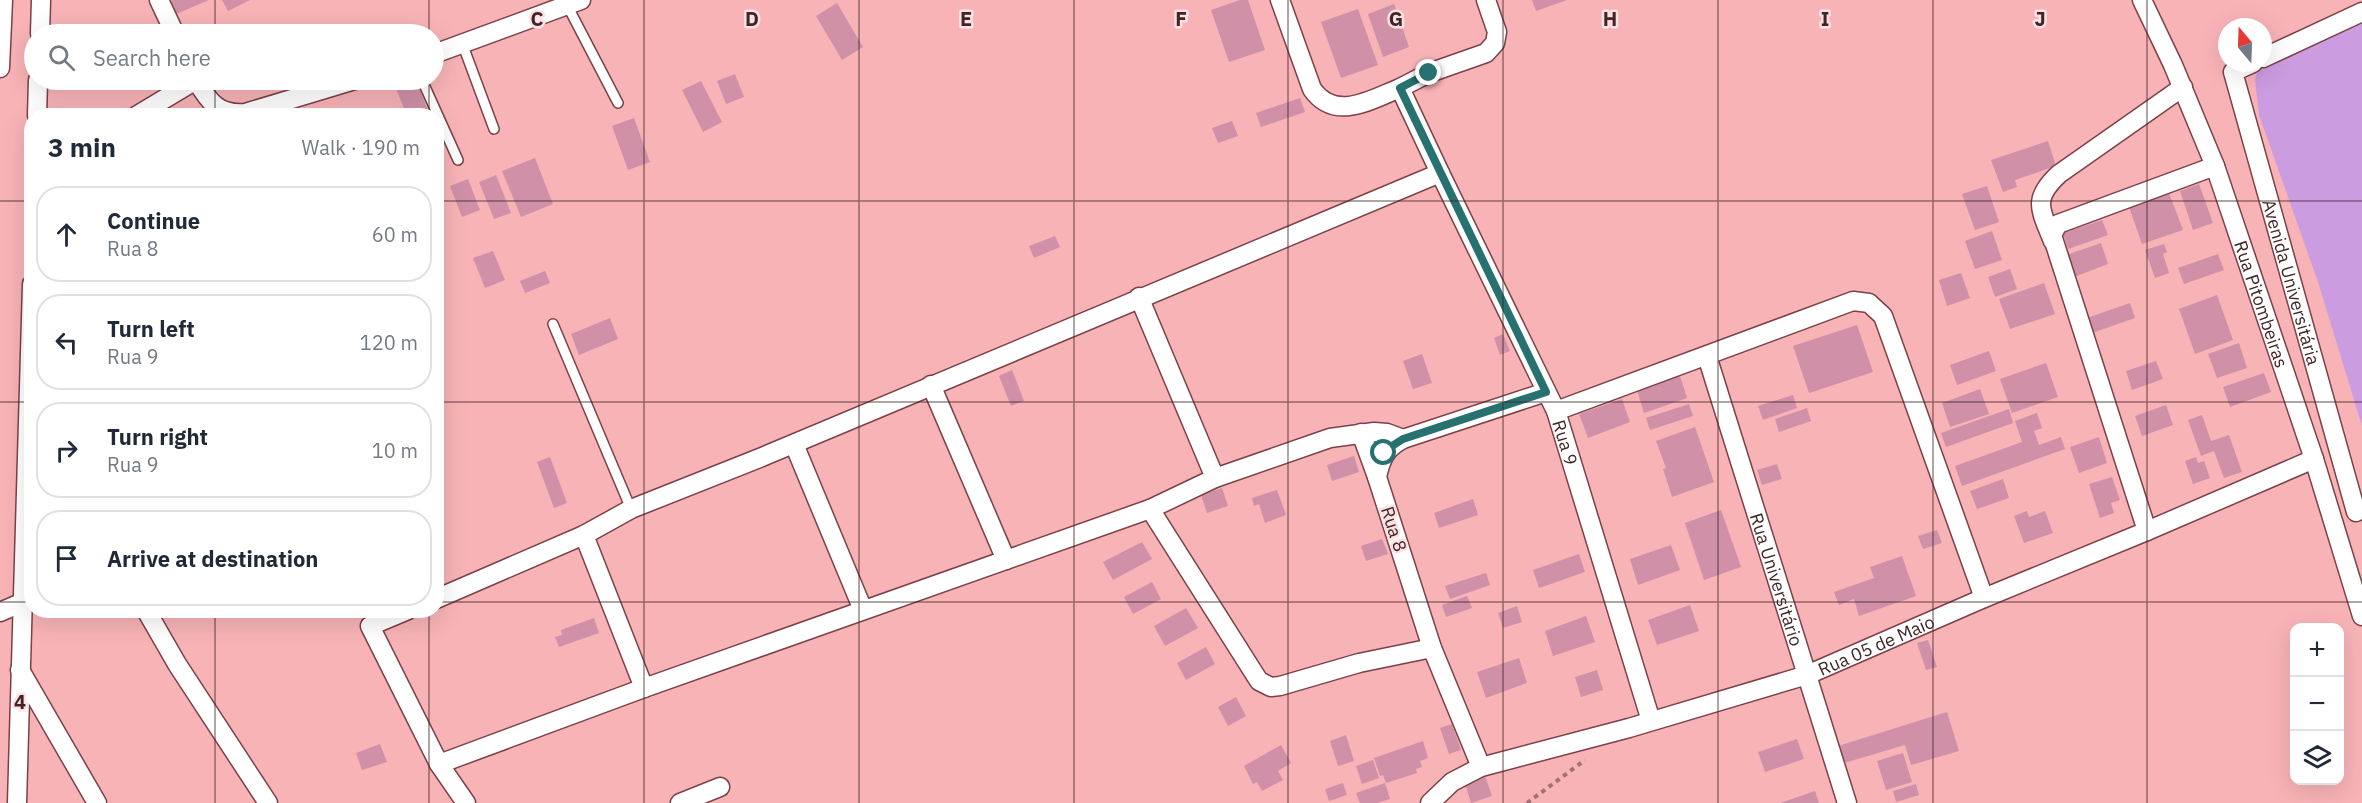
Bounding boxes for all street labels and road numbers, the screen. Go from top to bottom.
street label: Avenida Universitária [2258,197,2326,368]
street label: Rua Pitombeiras [2229,237,2294,371]
street label: Rua 9 [1548,417,1583,468]
street label: Rua 8 [1376,503,1412,555]
street label: Rua Universitário [1745,510,1809,649]
street label: Rua 05 de Maio [1814,610,1938,680]

